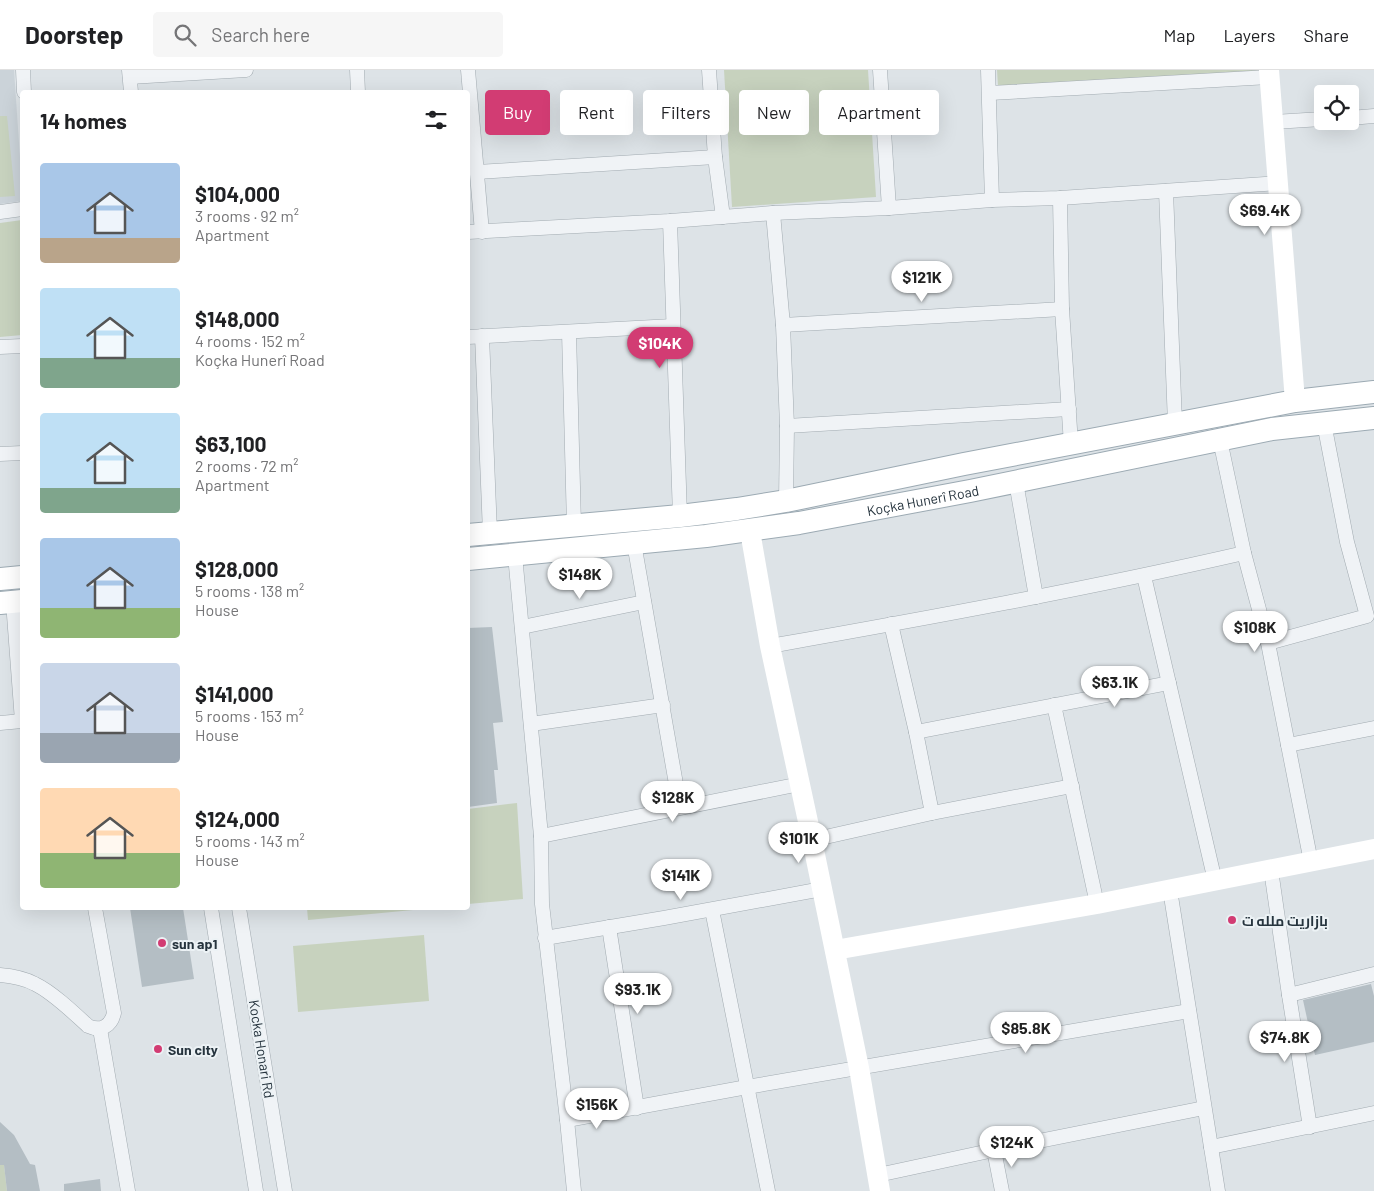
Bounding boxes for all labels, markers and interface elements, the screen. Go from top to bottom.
search box [153,12,503,57]
text: Doorstep [25,20,123,49]
icon: search [171,21,199,49]
text: Search here [211,23,310,46]
text: Map [1163,24,1195,46]
text: Layers [1223,24,1276,46]
text: Share [1304,24,1349,46]
map controls [1314,85,1359,130]
button: locate [1314,85,1359,130]
chip: Buy [485,90,550,135]
chip: Rent [560,90,633,135]
chip: Filters [643,90,729,135]
chip: New [739,90,809,135]
chip: Apartment [819,90,939,135]
icon: filters [422,106,450,134]
text: 14 homes [40,108,127,133]
text: $104,000 [195,181,280,206]
icon: home [80,183,140,243]
pin: $69.4K [1224,194,1306,236]
text: $69.4K [1240,200,1290,219]
text: 3 rooms · 92 m² [195,206,299,225]
text: Apartment [195,225,270,244]
pin: $121K [887,260,957,303]
text: $121K [902,267,942,286]
text: $148,000 [195,306,279,331]
icon: home [80,308,140,368]
pin: $104K [625,326,695,369]
text: 4 rooms · 152 m² [195,331,305,350]
text: $104K [638,333,682,352]
text: Koçka Hunerî Road [195,350,325,369]
text: $63,100 [195,431,267,456]
icon: home [80,433,140,493]
text: 2 rooms · 72 m² [195,456,298,475]
text: Apartment [195,475,270,494]
street label: Koçka Hunerî Road [865,481,980,519]
text: $128,000 [195,556,279,581]
icon: home [80,558,140,618]
pin: $148K [545,558,615,600]
text: $148K [558,564,602,583]
text: 5 rooms · 138 m² [195,581,304,600]
text: House [195,600,239,619]
pin: $108K [1220,610,1290,653]
text: $108K [1234,617,1276,636]
pin: $63.1K [1074,666,1156,708]
text: $63.1K [1092,672,1138,691]
text: $141,000 [195,681,274,706]
icon: home [80,683,140,743]
text: 5 rooms · 153 m² [195,706,304,725]
text: House [195,725,239,744]
pin: $128K [638,780,708,823]
text: $128K [652,787,694,806]
text: $124,000 [195,806,280,831]
icon: home [80,808,140,868]
pin: $101K [764,822,834,864]
text: $101K [779,828,819,847]
text: 5 rooms · 143 m² [195,831,305,850]
text: House [195,850,239,869]
pin: $141K [646,858,716,901]
text: $141K [662,865,700,884]
place label: بازاريت ملله ت [1242,912,1328,930]
marker: بازاريت ملله ت [1226,914,1238,926]
place label: sun ap1 [172,935,217,952]
marker: sun ap1 [156,937,168,949]
pin: $93.1K [597,972,679,1015]
text: $93.1K [615,979,661,998]
street label: Kocka Honari Rd [246,999,278,1099]
pin: $85.8K [985,1012,1067,1054]
text: $85.8K [1001,1018,1051,1037]
pin: $74.8K [1244,1020,1326,1063]
text: $74.8K [1260,1027,1310,1046]
place label: Sun city [168,1041,218,1058]
marker: Sun city [152,1043,164,1055]
pin: $156K [562,1088,632,1130]
text: $156K [576,1094,618,1113]
pin: $124K [977,1126,1047,1168]
text: $124K [990,1132,1034,1151]

